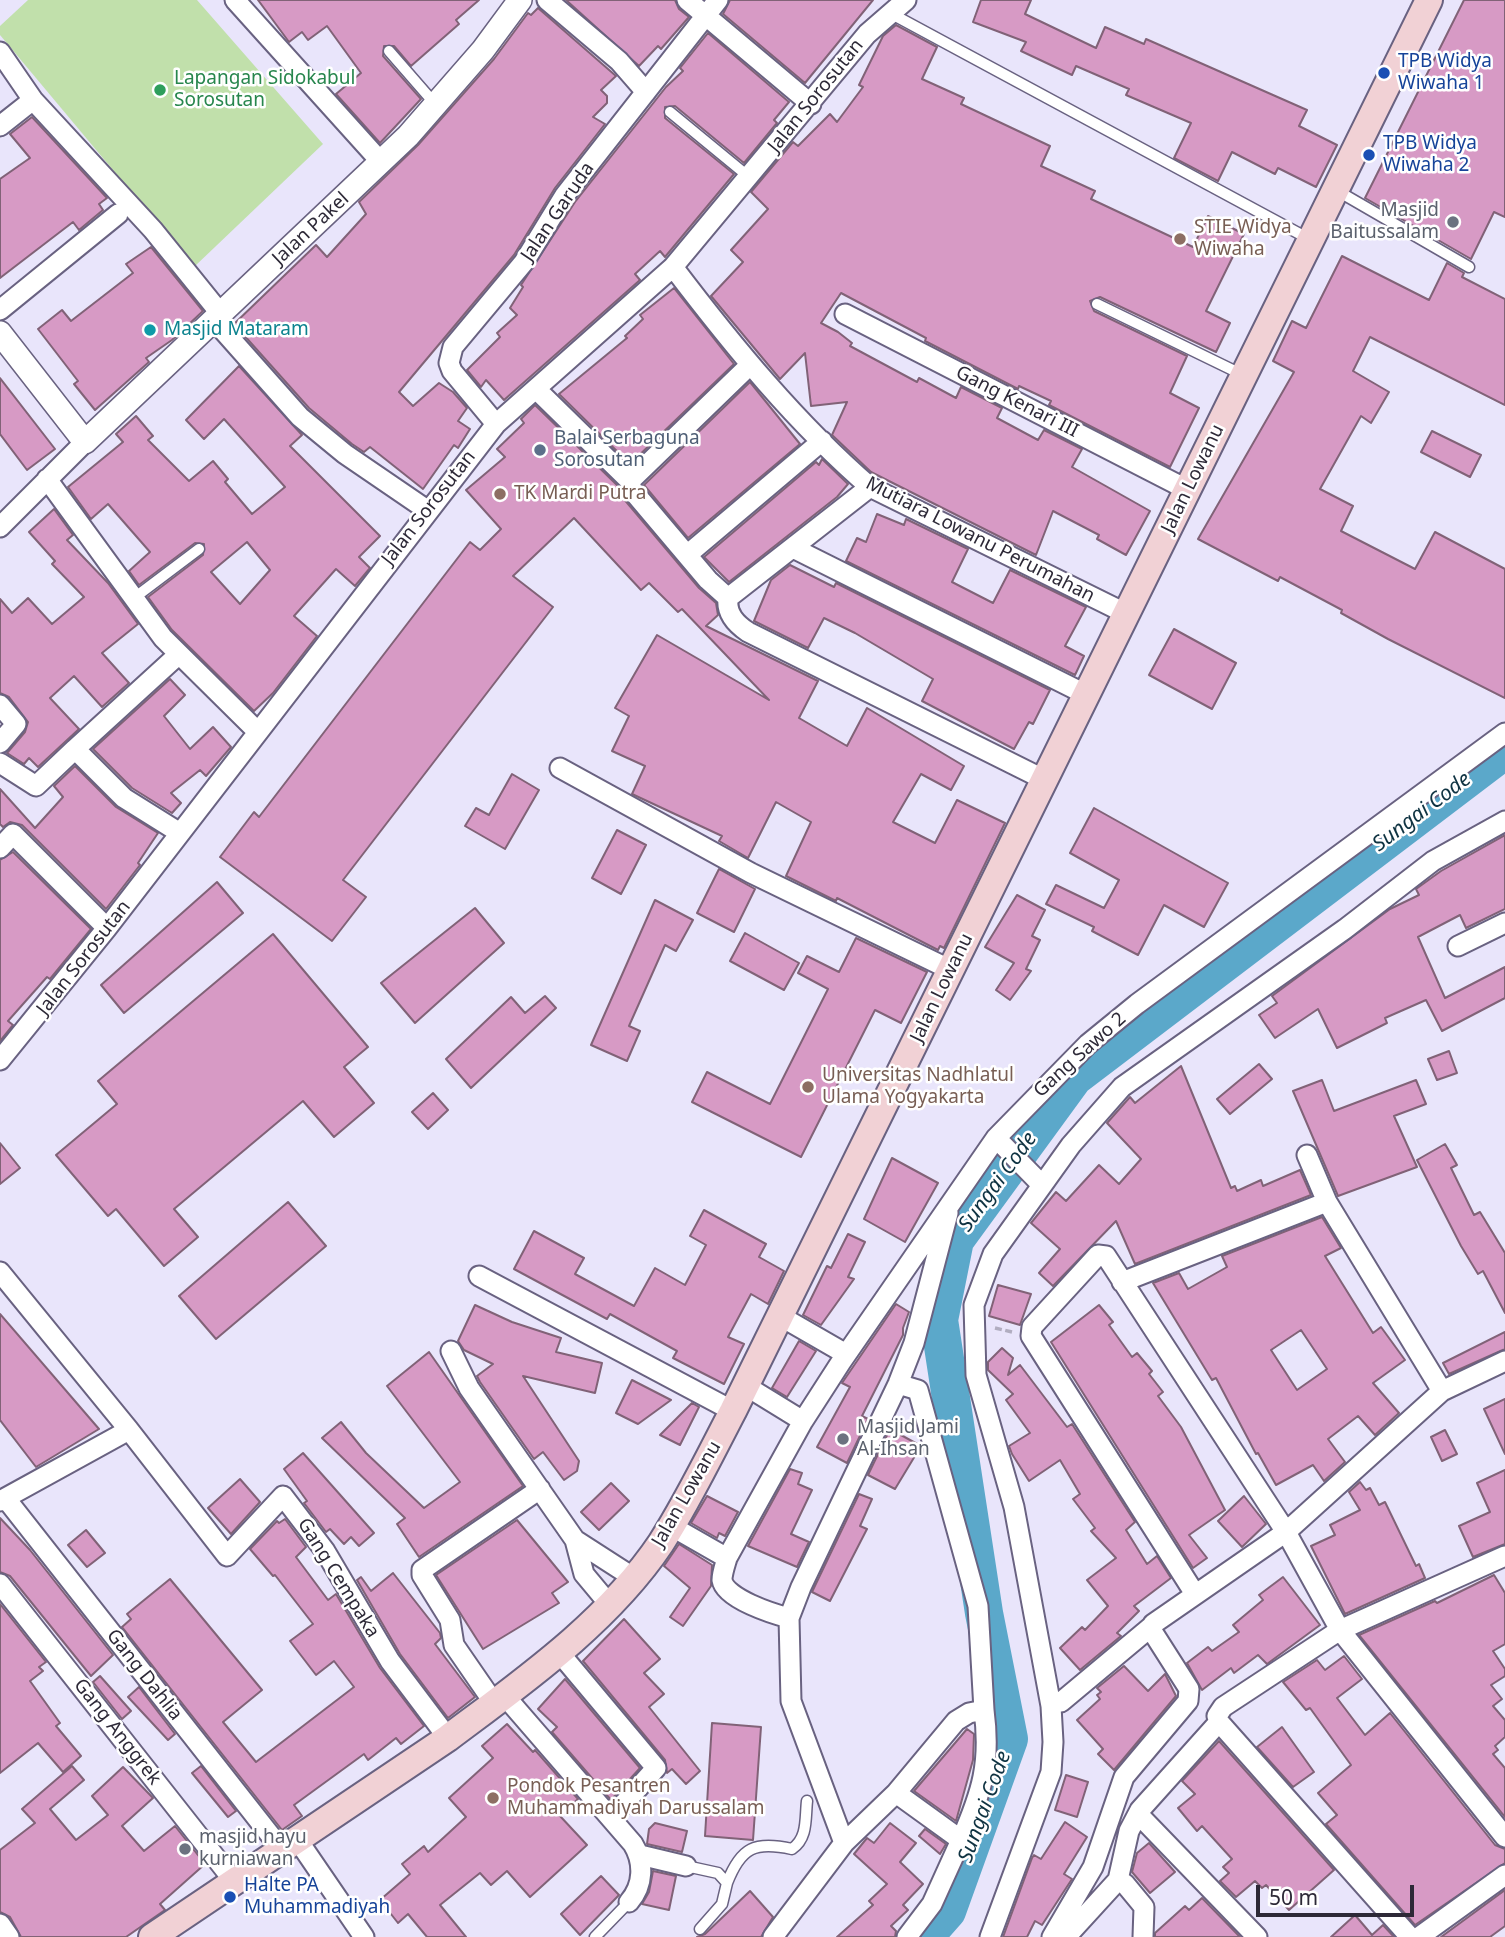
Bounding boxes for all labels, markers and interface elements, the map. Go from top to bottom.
street label: Jalan Sorosutan [763,35,869,157]
place label: TPB Widya Wiwaha 1 [1398,51,1492,95]
marker: TPB Widya Wiwaha 1 [1376,65,1392,81]
place label: Lapangan Sidokabul Sorosutan [174,68,355,112]
marker: Lapangan Sidokabul Sorosutan [152,82,168,98]
place label: TPB Widya Wiwaha 2 [1383,133,1477,177]
marker: TPB Widya Wiwaha 2 [1361,147,1377,163]
street label: Jalan Garuda [517,158,599,266]
street label: Jalan Pakel [268,188,354,270]
place label: Masjid Baitussalam [1330,200,1439,244]
marker: Masjid Baitussalam [1445,214,1461,230]
place label: STIE Widya Wiwaha [1194,217,1292,261]
marker: STIE Widya Wiwaha [1172,231,1188,247]
place label: Masjid Mataram [164,319,309,341]
marker: Masjid Mataram [142,322,158,338]
street label: Gang Kenari III [952,361,1082,443]
street label: Jalan Lowanu [1157,421,1229,537]
place label: Balai Serbaguna Sorosutan [554,428,700,472]
marker: Balai Serbaguna Sorosutan [532,442,548,458]
street label: Jalan Sorosutan [377,446,481,570]
street label: Mutiara Lowanu Perumahan [862,472,1098,608]
place label: TK Mardi Putra [514,483,646,505]
marker: TK Mardi Putra [492,486,508,502]
water label: Sungai Code [1368,767,1476,857]
street label: Jalan Sorosutan [32,896,136,1020]
street label: Jalan Lowanu [906,930,978,1046]
street label: Gang Sawo 2 [1029,1008,1131,1102]
place label: Universitas Nadhlatul Ulama Yogyakarta [822,1065,1014,1109]
marker: Universitas Nadhlatul Ulama Yogyakarta [800,1079,816,1095]
water label: Sungai Code [954,1127,1042,1237]
place label: Masjid Jami Al-Ihsan [857,1417,959,1461]
marker: Masjid Jami Al-Ihsan [835,1431,851,1447]
street label: Jalan Lowanu [648,1437,726,1551]
street label: Gang Cempaka [292,1514,384,1642]
street label: Gang Dahlia [101,1625,187,1725]
street label: Gang Anggrek [68,1674,166,1790]
water label: Sungai Code [953,1748,1017,1866]
place label: Pondok Pesantren Muhammadiyah Darussalam [507,1776,764,1820]
marker: Pondok Pesantren Muhammadiyah Darussalam [485,1790,501,1806]
place label: masjid hayu kurniawan [199,1827,307,1871]
marker: masjid hayu kurniawan [177,1841,193,1857]
scale bar [1260,1870,1418,1914]
place label: Halte PA Muhammadiyah [244,1875,390,1919]
text: 50 m [1269,1883,1318,1911]
marker: Halte PA Muhammadiyah [222,1889,238,1905]

